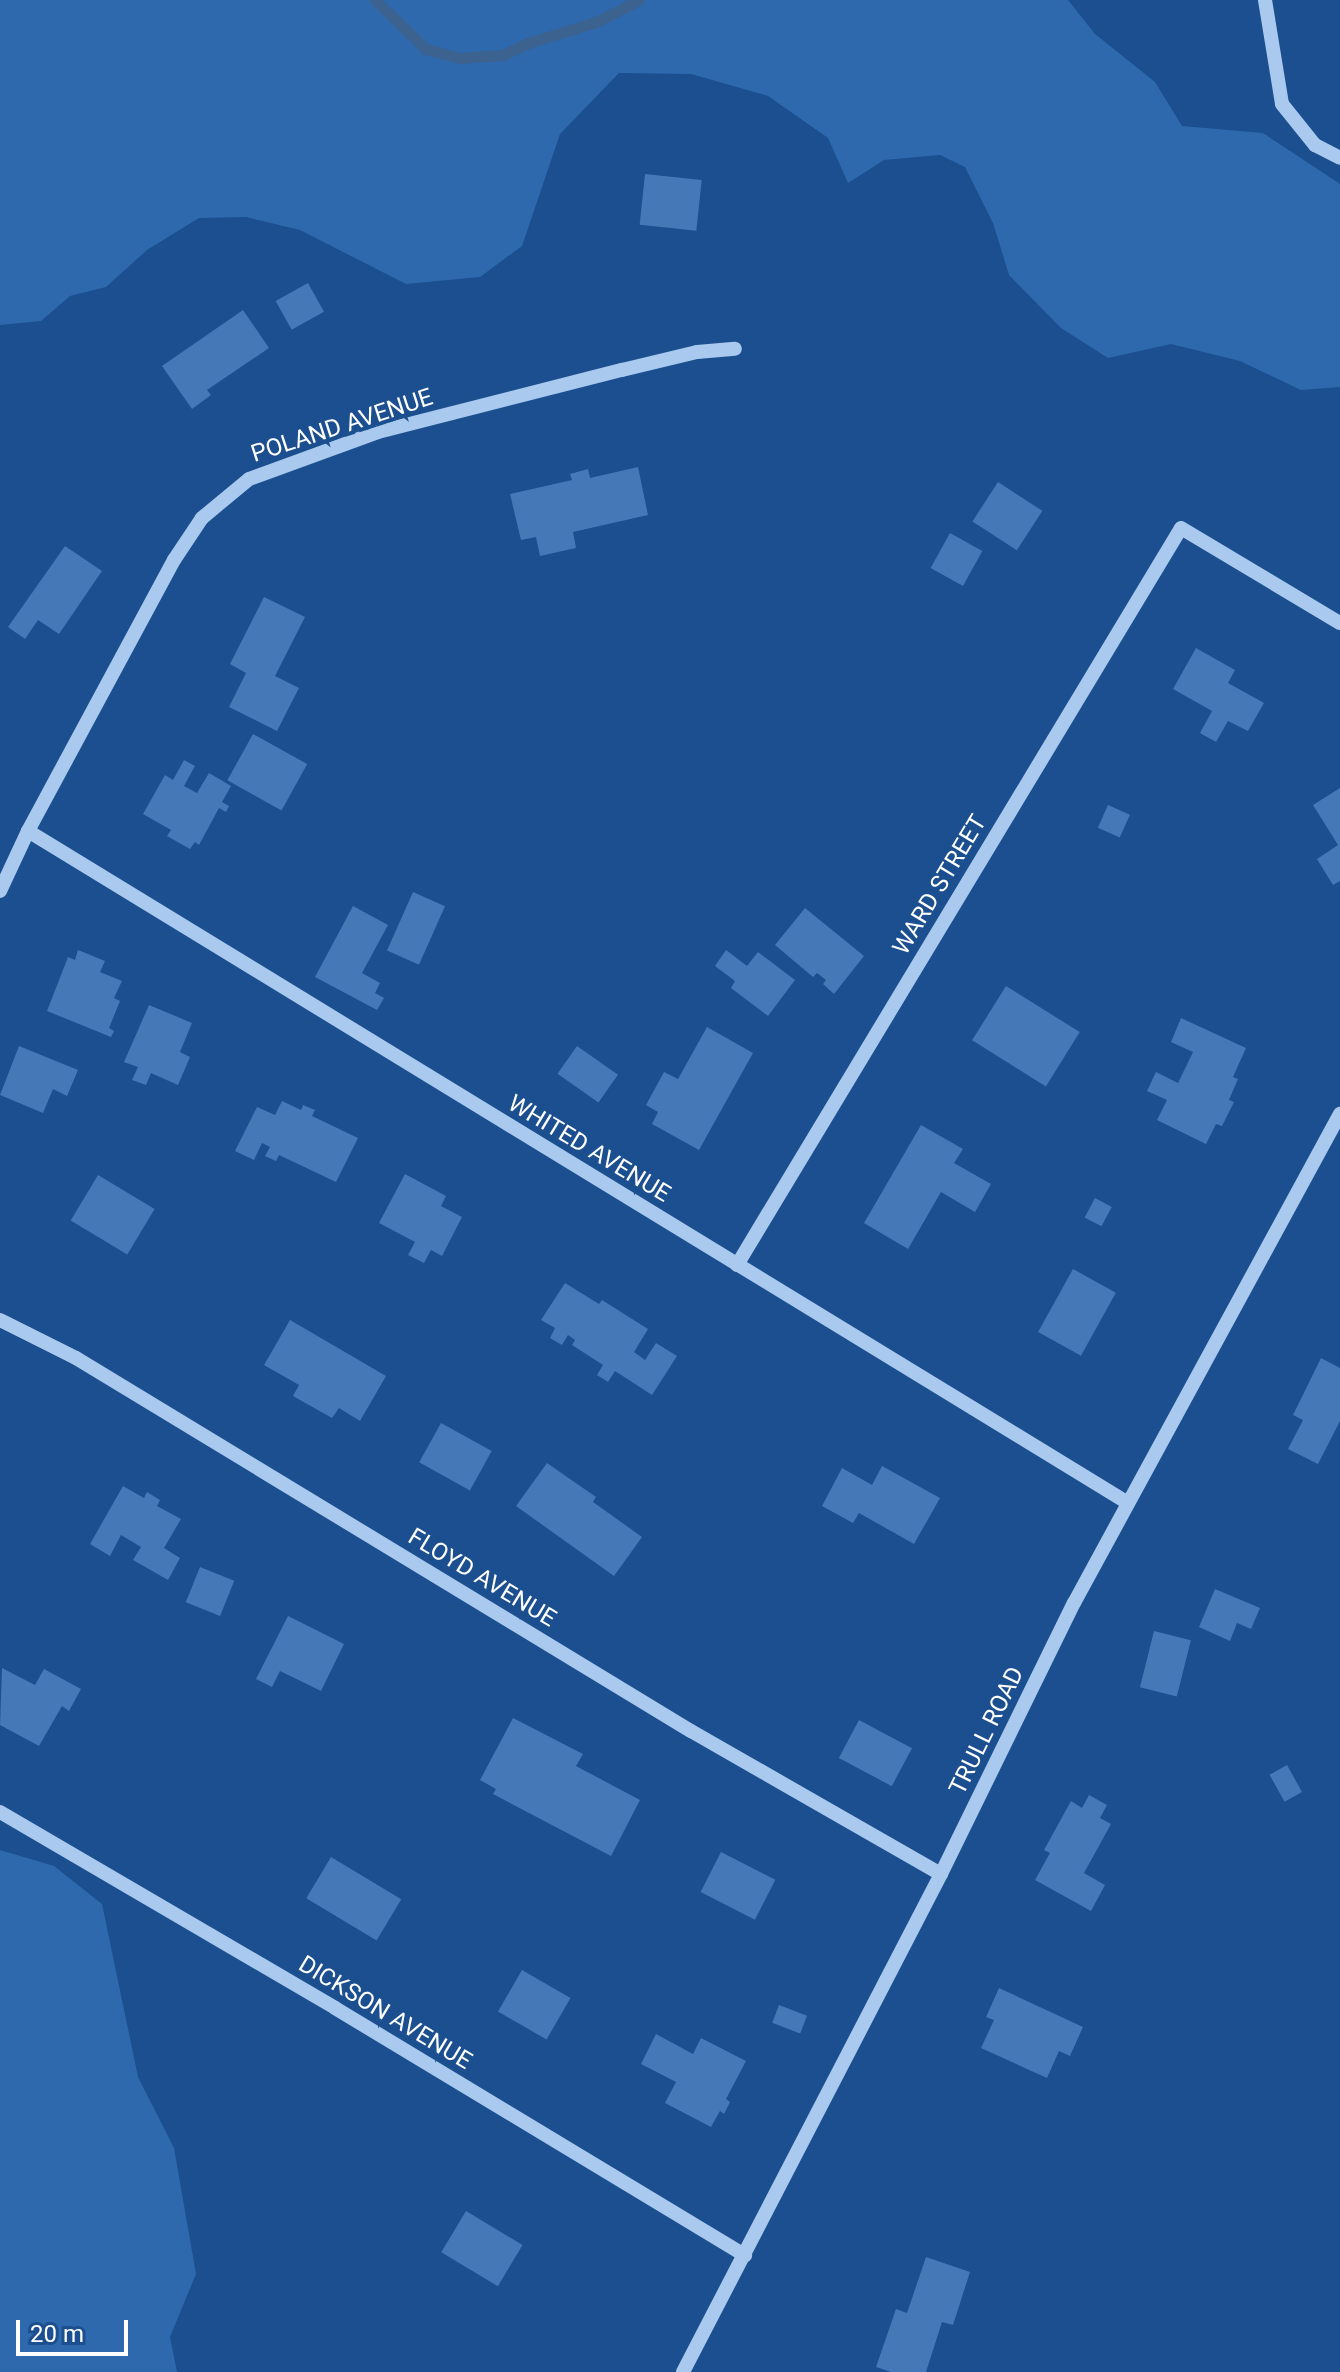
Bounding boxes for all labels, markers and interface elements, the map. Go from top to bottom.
street label: POLAND AVENUE [248,383,436,469]
street label: WARD STREET [887,810,993,960]
street label: WHITED AVENUE [503,1089,675,1209]
street label: FLOYD AVENUE [403,1523,561,1633]
street label: TRULL ROAD [944,1662,1030,1800]
street label: DICKSON AVENUE [293,1950,477,2076]
scale bar [20,2304,132,2354]
text: 20 m [30,2320,84,2348]

